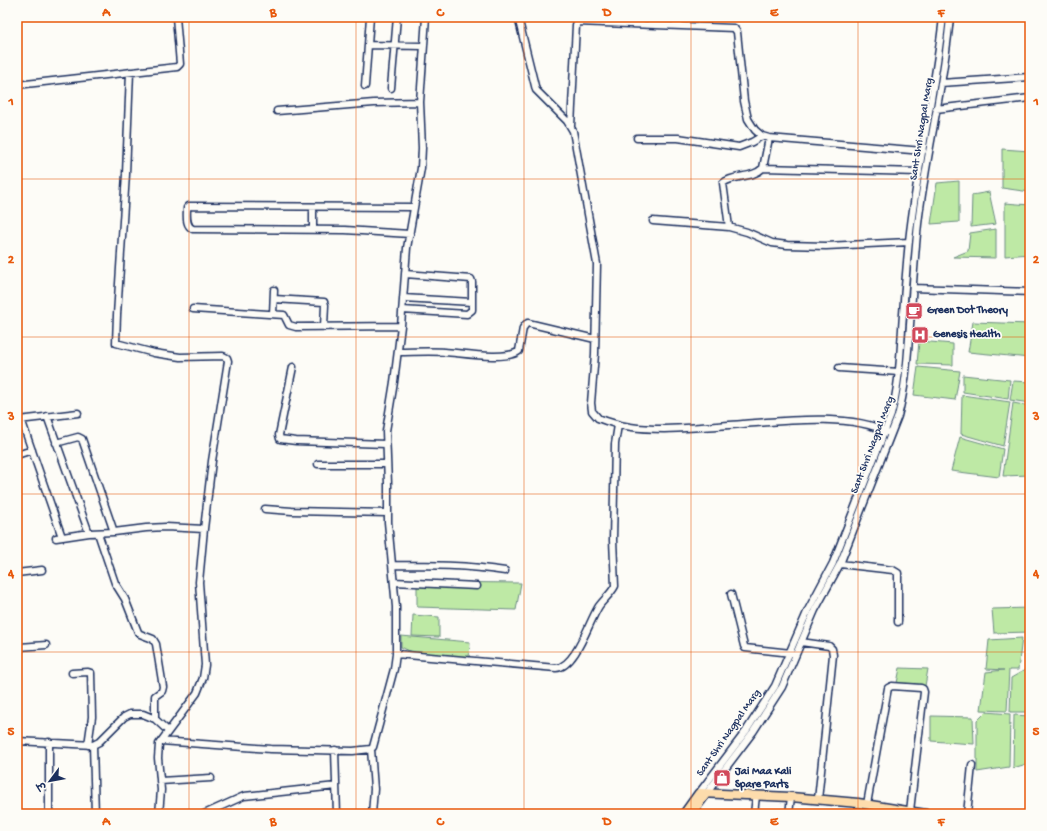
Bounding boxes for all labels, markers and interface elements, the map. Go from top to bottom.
text: A [101,6,111,21]
text: B [269,6,278,21]
text: C [435,6,445,21]
text: D [602,6,612,21]
text: E [770,6,779,21]
text: F [937,6,946,21]
street label: Sant Shri Nagpal Marg [908,77,936,181]
text: 1 [7,95,14,110]
text: 1 [1032,95,1039,110]
text: 2 [8,253,15,268]
text: 2 [1033,253,1040,268]
cafe icon: Green Dot Theory [904,301,924,321]
place label: Green Dot Theory [927,304,1008,317]
hospital icon: Genesis Health [910,325,930,345]
place label: Genesis Health [933,328,1001,341]
street label: Sant Shri Nagpal Marg [849,395,897,495]
text: 3 [7,410,15,425]
text: 3 [1032,410,1040,425]
text: 4 [7,567,15,582]
text: 4 [1032,567,1040,582]
street label: Sant Shri Nagpal Marg [694,687,764,779]
text: 5 [8,725,15,740]
text: 5 [1033,725,1040,740]
north arrow [30,761,70,801]
place label: Jai Maa Kali Spare Parts [734,766,792,791]
shop icon: Jai Maa Kali Spare Parts [712,768,732,788]
text: उ [34,778,51,793]
text: A [101,815,111,830]
text: B [269,815,278,830]
text: C [435,815,445,830]
text: D [602,815,612,830]
text: E [770,815,779,830]
text: F [937,815,946,830]

